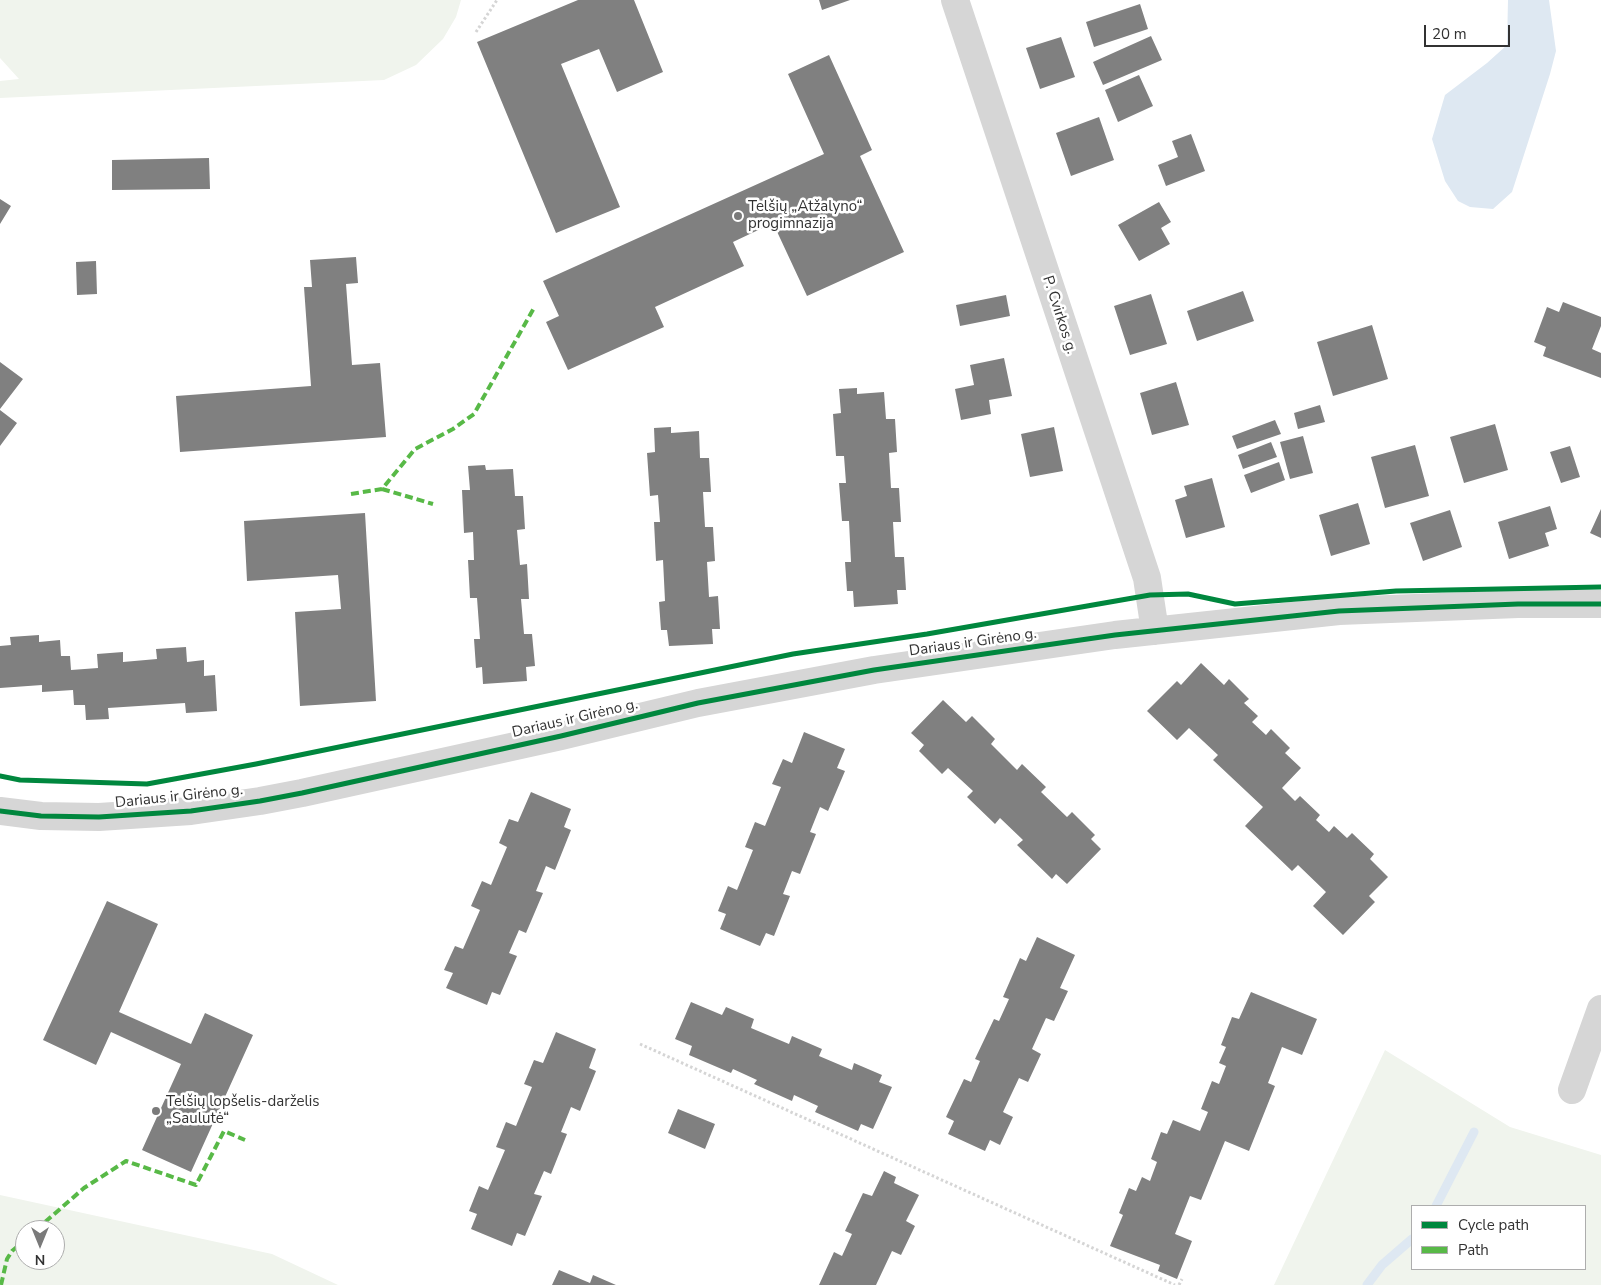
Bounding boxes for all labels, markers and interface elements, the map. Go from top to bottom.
scale bar [1426,15,1512,47]
text: 20 m [1432,24,1467,44]
place label: Telšių „Atžalyno“ progimnazija [748,198,862,233]
marker: Telšių „Atžalyno“ progimnazija [732,210,744,222]
street label: P. Cvirkos g. [1038,274,1080,356]
street label: Dariaus ir Girėno g. [908,625,1038,661]
street label: Dariaus ir Girėno g. [510,696,640,742]
street label: Dariaus ir Girėno g. [114,781,244,813]
place label: Telšių lopšelis-darželis „Saulutė“ [166,1093,320,1128]
marker: Telšių lopšelis-darželis „Saulutė“ [150,1105,162,1117]
legend [1411,1205,1586,1270]
text: Cycle path [1458,1215,1529,1235]
north arrow [15,1220,65,1270]
text: Path [1458,1240,1489,1260]
text: N [35,1250,45,1269]

